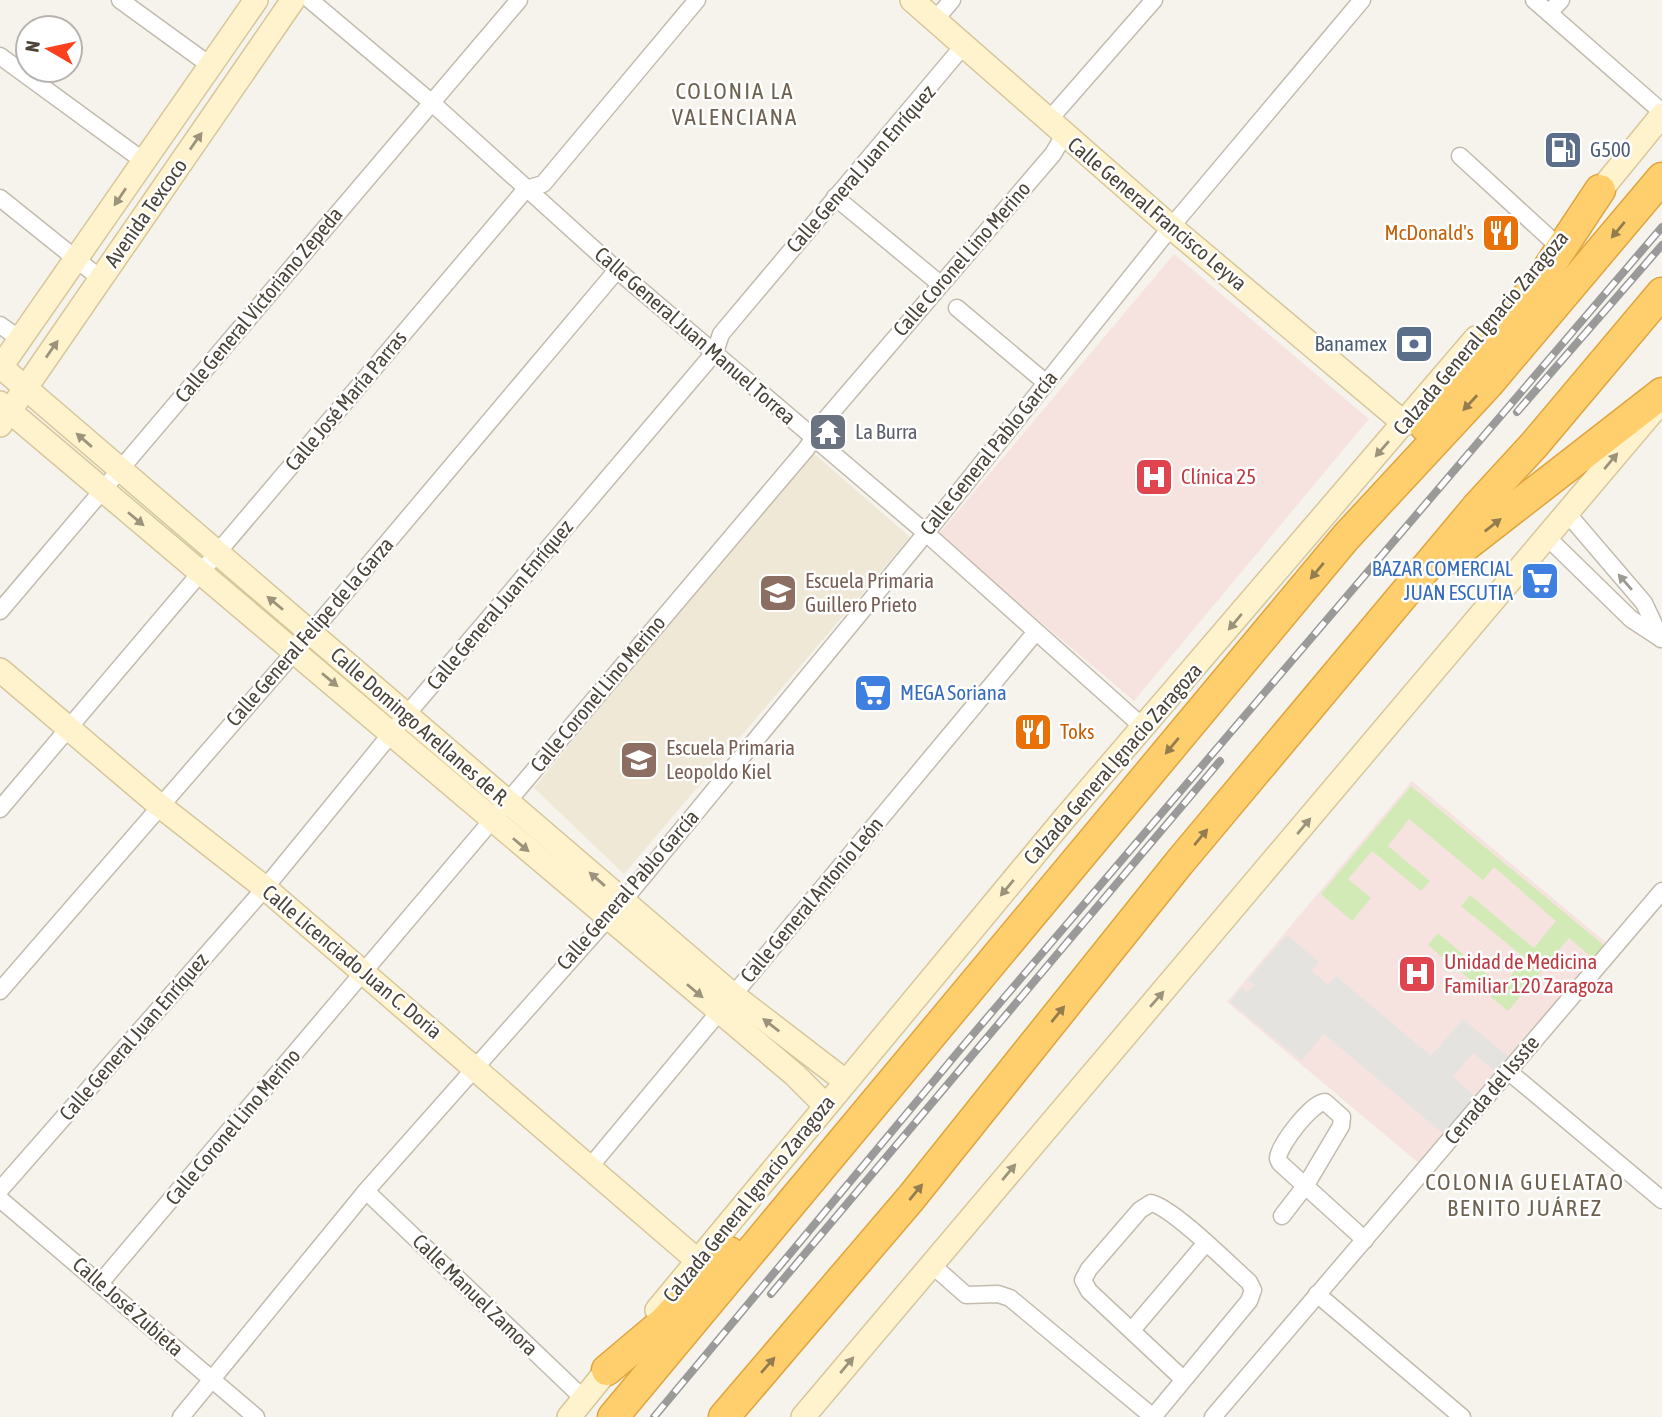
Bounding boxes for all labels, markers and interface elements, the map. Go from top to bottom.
north arrow [14,14,84,84]
text: N [20,39,44,54]
district label: COLONIA LA VALENCIANA [672,78,798,130]
street label: Calle General Juan Enríquez [781,79,940,257]
fuel station icon: G500 [1542,129,1584,171]
one-way arrow [189,132,203,150]
street label: Calle General Francisco Leyva [1064,132,1252,295]
place label: G500 [1590,137,1631,161]
street label: Avenida Texcoco [99,154,191,271]
street label: Calle Coronel Lino Merino [888,176,1035,340]
one-way arrow [114,188,127,207]
street label: Calle General Victoriano Zepeda [170,202,347,407]
restaurant icon: McDonald's [1480,212,1522,254]
place label: McDonald's [1384,220,1474,244]
one-way arrow [1610,221,1626,239]
street label: Calzada General Ignacio Zaragoza [1388,225,1573,439]
street label: Calle General Juan Manuel Torrea [590,241,801,429]
bank icon: Banamex [1393,323,1435,365]
street label: Calle José María Parras [280,326,411,475]
place label: Banamex [1314,331,1388,355]
one-way arrow [45,340,59,358]
street label: Calle General Pablo García [915,366,1062,539]
one-way arrow [1463,394,1479,411]
temple icon: La Burra [807,411,849,453]
place label: La Burra [855,419,918,443]
one-way arrow [75,432,93,448]
one-way arrow [1375,441,1390,458]
one-way arrow [1603,453,1618,470]
hospital icon: Clínica 25 [1133,456,1175,498]
place label: Clínica 25 [1181,464,1256,488]
one-way arrow [128,511,145,526]
street label: Calle General Juan Enríquez [421,514,577,694]
one-way arrow [1484,518,1501,533]
street label: Calle General Felipe de la Garza [221,532,398,731]
place label: BAZAR COMERCIAL JUAN ESCUTIA [1372,556,1514,604]
supermarket icon: BAZAR COMERCIAL JUAN ESCUTIA [1519,560,1561,602]
one-way arrow [1310,563,1325,580]
place label: Escuela Primaria Guillero Prieto [805,568,934,616]
school or university icon: Escuela Primaria Guillero Prieto [757,572,799,614]
one-way arrow [1618,573,1633,590]
one-way arrow [267,596,285,611]
street label: Calle Coronel Lino Merino [525,610,670,776]
one-way arrow [1228,614,1243,631]
street label: Calle Domingo Arellanes de R. [326,642,515,810]
street label: Calzada General Ignacio Zaragoza [1018,658,1206,869]
one-way arrow [321,672,339,688]
supermarket icon: MEGA Soriana [852,672,894,714]
place label: MEGA Soriana [900,680,1007,704]
restaurant icon: Toks [1012,711,1054,753]
place label: Toks [1060,719,1094,743]
place label: Escuela Primaria Leopoldo Kiel [666,735,795,783]
one-way arrow [1165,738,1180,755]
school or university icon: Escuela Primaria Leopoldo Kiel [618,739,660,781]
street label: Calle General Pablo García [551,804,703,974]
street label: Calle General Antonio León [735,812,887,987]
one-way arrow [1296,817,1311,834]
one-way arrow [1193,829,1208,846]
one-way arrow [511,837,529,852]
one-way arrow [589,872,606,887]
street label: Calle Licenciado Juan C. Doria [258,879,447,1043]
one-way arrow [999,879,1015,897]
street label: Calle General Juan Enríquez [54,947,213,1125]
place label: Unidad de Medicina Familiar 120 Zaragoza [1444,949,1614,997]
hospital icon: Unidad de Medicina Familiar 120 Zaragoza [1396,953,1438,995]
one-way arrow [687,983,704,998]
one-way arrow [1149,990,1165,1008]
one-way arrow [1050,1006,1065,1023]
one-way arrow [763,1018,781,1033]
street label: Cerrada del Issste [1439,1030,1544,1148]
street label: Calle Coronel Lino Merino [160,1043,305,1209]
street label: Calzada General Ignacio Zaragoza [657,1090,839,1307]
one-way arrow [1001,1164,1016,1181]
district label: COLONIA GUELATAO BENITO JUÁREZ [1425,1169,1625,1221]
one-way arrow [908,1184,923,1202]
street label: Calle Manuel Zamora [408,1229,543,1360]
street label: Calle José Zubieta [68,1252,189,1361]
one-way arrow [839,1356,855,1374]
one-way arrow [760,1357,775,1374]

